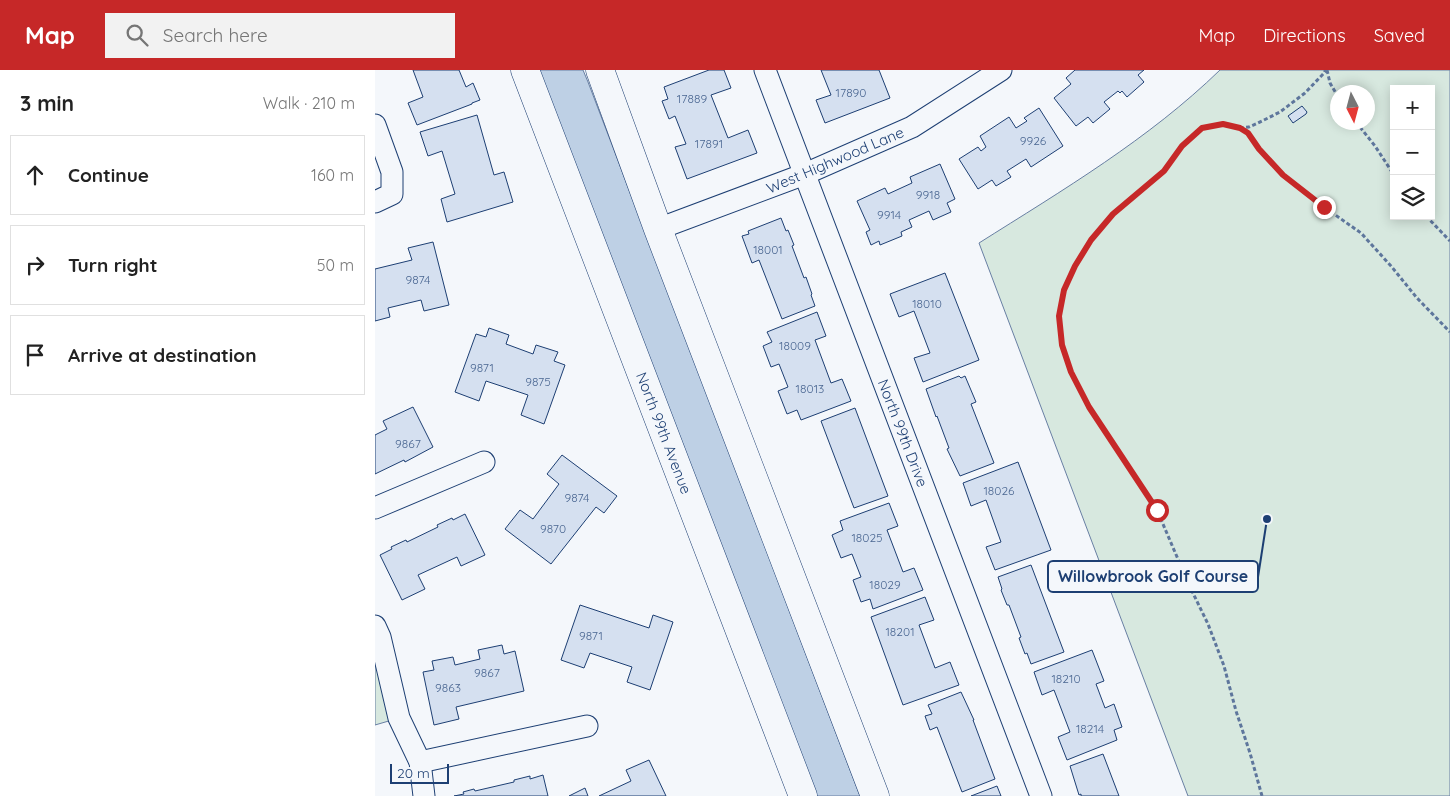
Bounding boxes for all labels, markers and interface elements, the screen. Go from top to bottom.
search box [105,13,455,58]
text: Map [25,20,75,50]
icon: search [123,21,151,49]
text: Search here [163,23,268,47]
text: Map [1198,24,1235,47]
text: Directions [1263,24,1346,47]
text: Saved [1374,24,1425,47]
house number: 17890 [836,85,866,100]
north arrow [1330,85,1375,130]
map controls [1390,85,1435,220]
button: + [1390,85,1435,130]
text: 3 min [20,90,74,116]
house number: 17889 [677,91,707,106]
text: Walk · 210 m [263,93,355,113]
street label: West Highwood Lane [763,122,907,198]
button: − [1390,130,1435,175]
house number: 9926 [1020,133,1047,148]
house number: 17891 [695,136,723,151]
icon: ahead [21,161,49,189]
text: Continue [68,163,149,187]
text: 160 m [311,165,354,185]
button: layers [1390,175,1435,220]
house number: 9918 [916,187,940,202]
route end [1313,196,1336,219]
house number: 9914 [877,207,901,222]
house number: 18001 [753,242,783,257]
icon: right [21,251,49,279]
text: Turn right [68,253,157,277]
text: 50 m [317,255,354,275]
house number: 9874 [406,272,430,287]
house number: 18010 [912,296,942,311]
house number: 18009 [779,338,811,353]
icon: arrive [21,341,49,369]
text: Arrive at destination [68,343,257,367]
house number: 9871 [470,360,494,375]
street label: North 99th Avenue [632,369,696,497]
house number: 9875 [525,374,551,389]
street label: North 99th Drive [874,376,932,490]
house number: 18013 [796,381,824,396]
house number: 9867 [395,436,421,451]
house number: 18026 [983,483,1015,498]
house number: 9874 [565,490,589,505]
route start [1146,499,1169,522]
house number: 9870 [540,521,566,536]
house number: 18025 [851,530,883,545]
callout: Willowbrook Golf Course [1048,561,1258,592]
text: Willowbrook Golf Course [1058,566,1248,586]
house number: 18029 [869,577,901,592]
house number: 18201 [885,624,915,639]
house number: 9871 [579,628,603,643]
house number: 9867 [474,665,500,680]
house number: 18210 [1051,671,1081,686]
house number: 9863 [435,680,461,695]
house number: 18214 [1076,721,1104,736]
scale bar [390,761,449,784]
text: 20 m [397,764,430,782]

